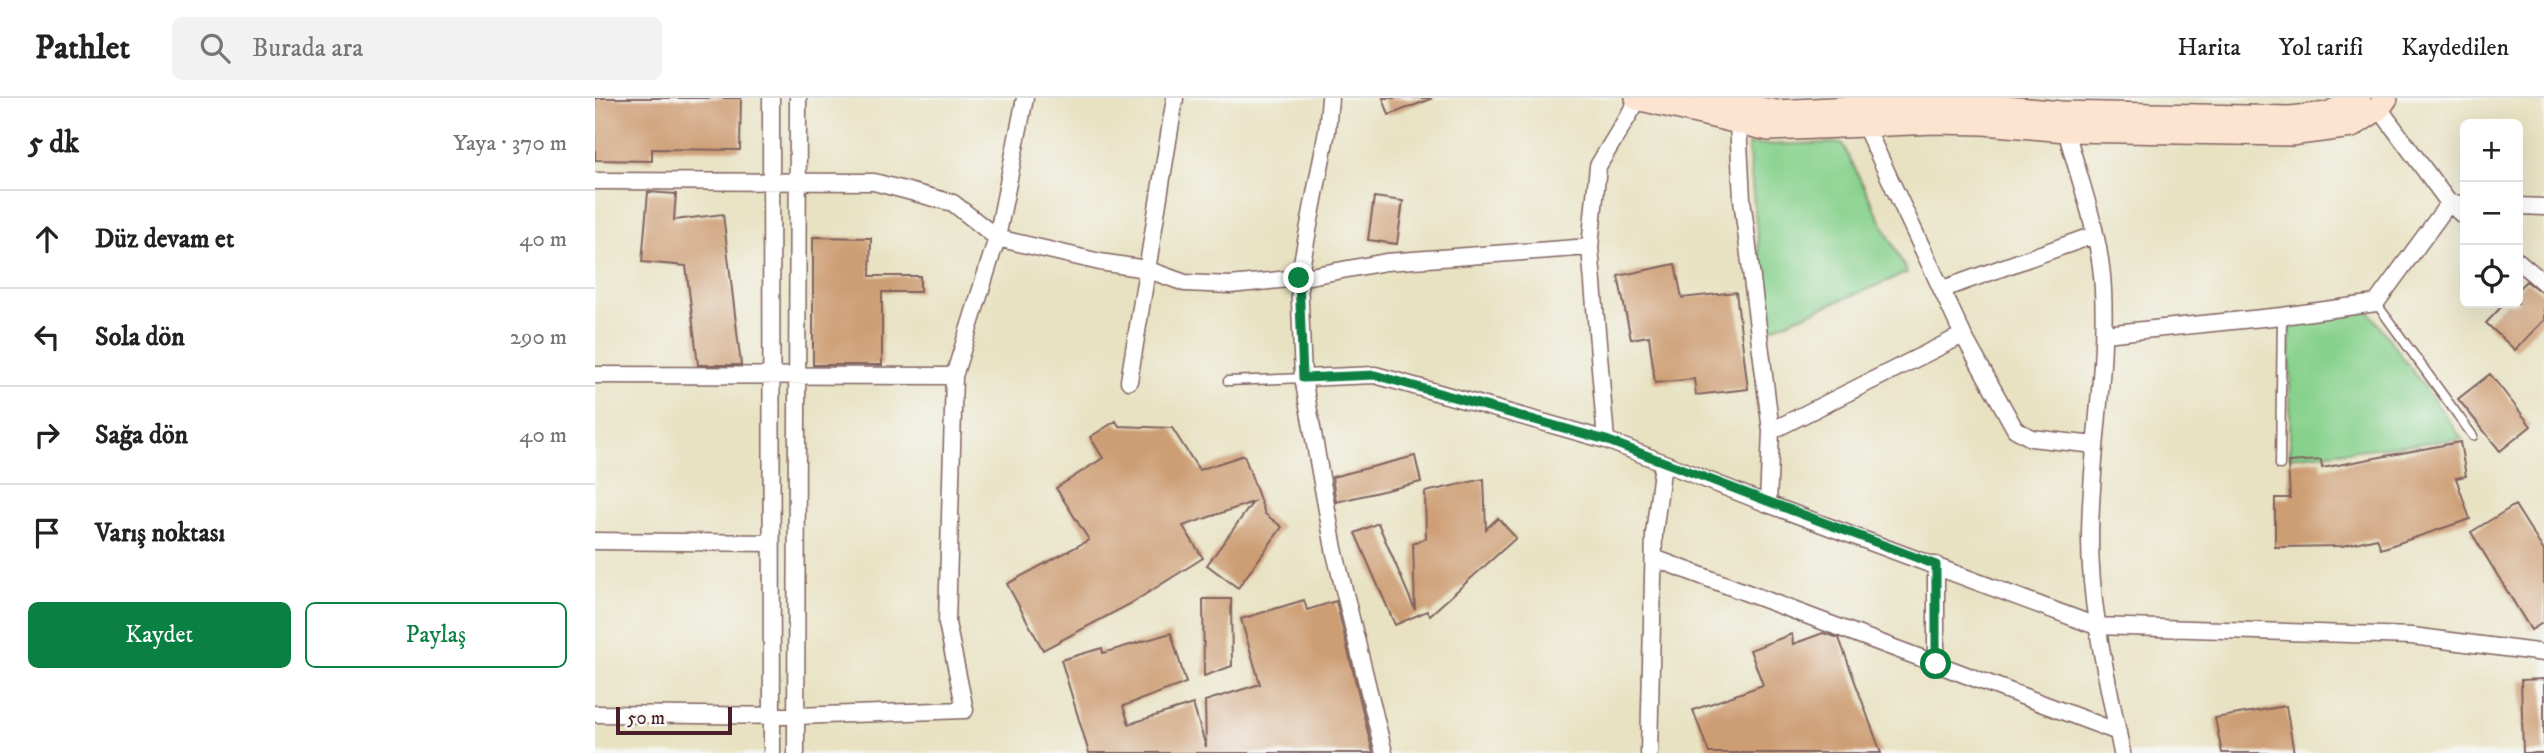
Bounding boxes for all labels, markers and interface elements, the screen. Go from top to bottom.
search box [172,17,662,80]
text: Pathlet [35,28,130,69]
icon: search [196,29,234,67]
text: Burada ara [252,32,363,65]
text: Harita [2177,33,2241,63]
text: Yol tarifi [2279,33,2363,63]
text: Kaydedilen [2401,33,2509,63]
map controls [2460,119,2523,308]
button: + [2460,119,2523,182]
text: 5 dk [28,125,79,162]
text: Yaya · 370 m [453,129,567,158]
button: − [2460,182,2523,245]
icon: ahead [28,220,66,258]
text: Düz devam et [95,223,234,256]
text: 40 m [519,225,567,254]
button: locate [2460,245,2523,308]
route end [1283,262,1314,293]
icon: left [28,318,66,356]
text: Sola dön [95,321,185,354]
text: 290 m [510,323,567,352]
icon: right [28,416,66,454]
text: Sağa dön [95,419,188,452]
text: 40 m [519,421,567,450]
icon: arrive [28,514,66,552]
text: Varış noktası [95,517,225,550]
button: Kaydet [28,602,291,668]
button: Paylaş [305,602,567,668]
route start [1920,648,1951,679]
scale bar [616,704,731,736]
text: 50 m [627,707,665,730]

